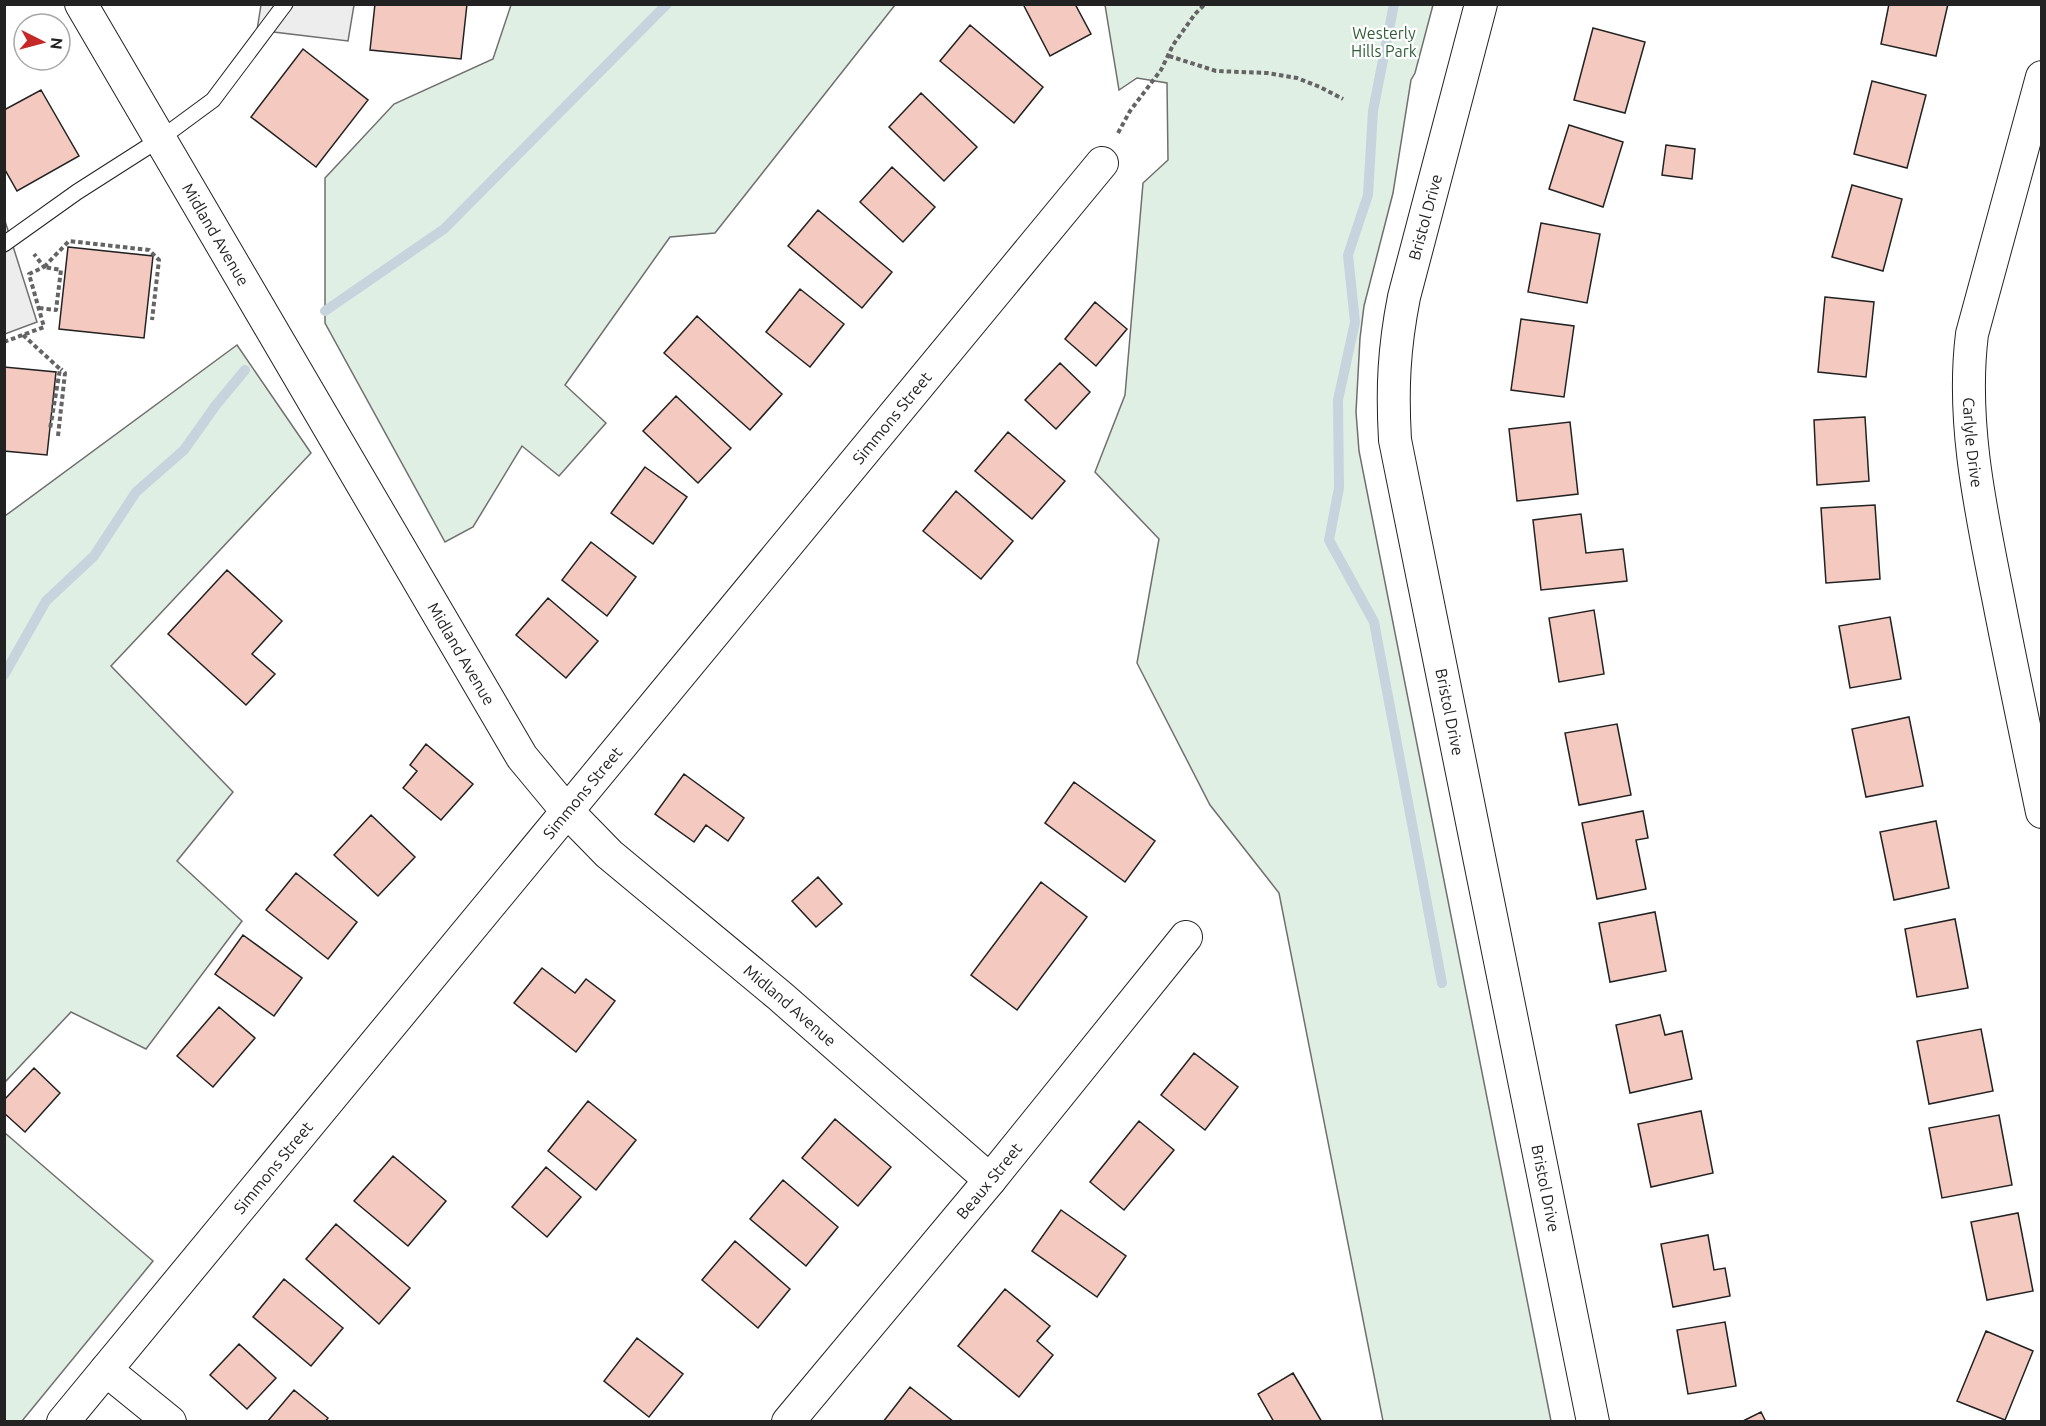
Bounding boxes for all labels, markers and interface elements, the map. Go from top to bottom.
north arrow [12,12,72,72]
park label: Westerly Hills Park [1351,24,1417,60]
text: N [47,37,66,50]
street label: Bristol Drive [1405,172,1445,262]
street label: Midland Avenue [179,180,253,289]
street label: Simmons Street [849,368,935,467]
street label: Carlyle Drive [1960,397,1986,489]
street label: Midland Avenue [425,599,499,708]
street label: Bristol Drive [1432,667,1467,757]
street label: Simmons Street [539,742,626,842]
street label: Midland Avenue [740,961,840,1050]
street label: Simmons Street [230,1117,317,1217]
street label: Beaux Street [953,1139,1026,1222]
street label: Bristol Drive [1528,1143,1563,1233]

